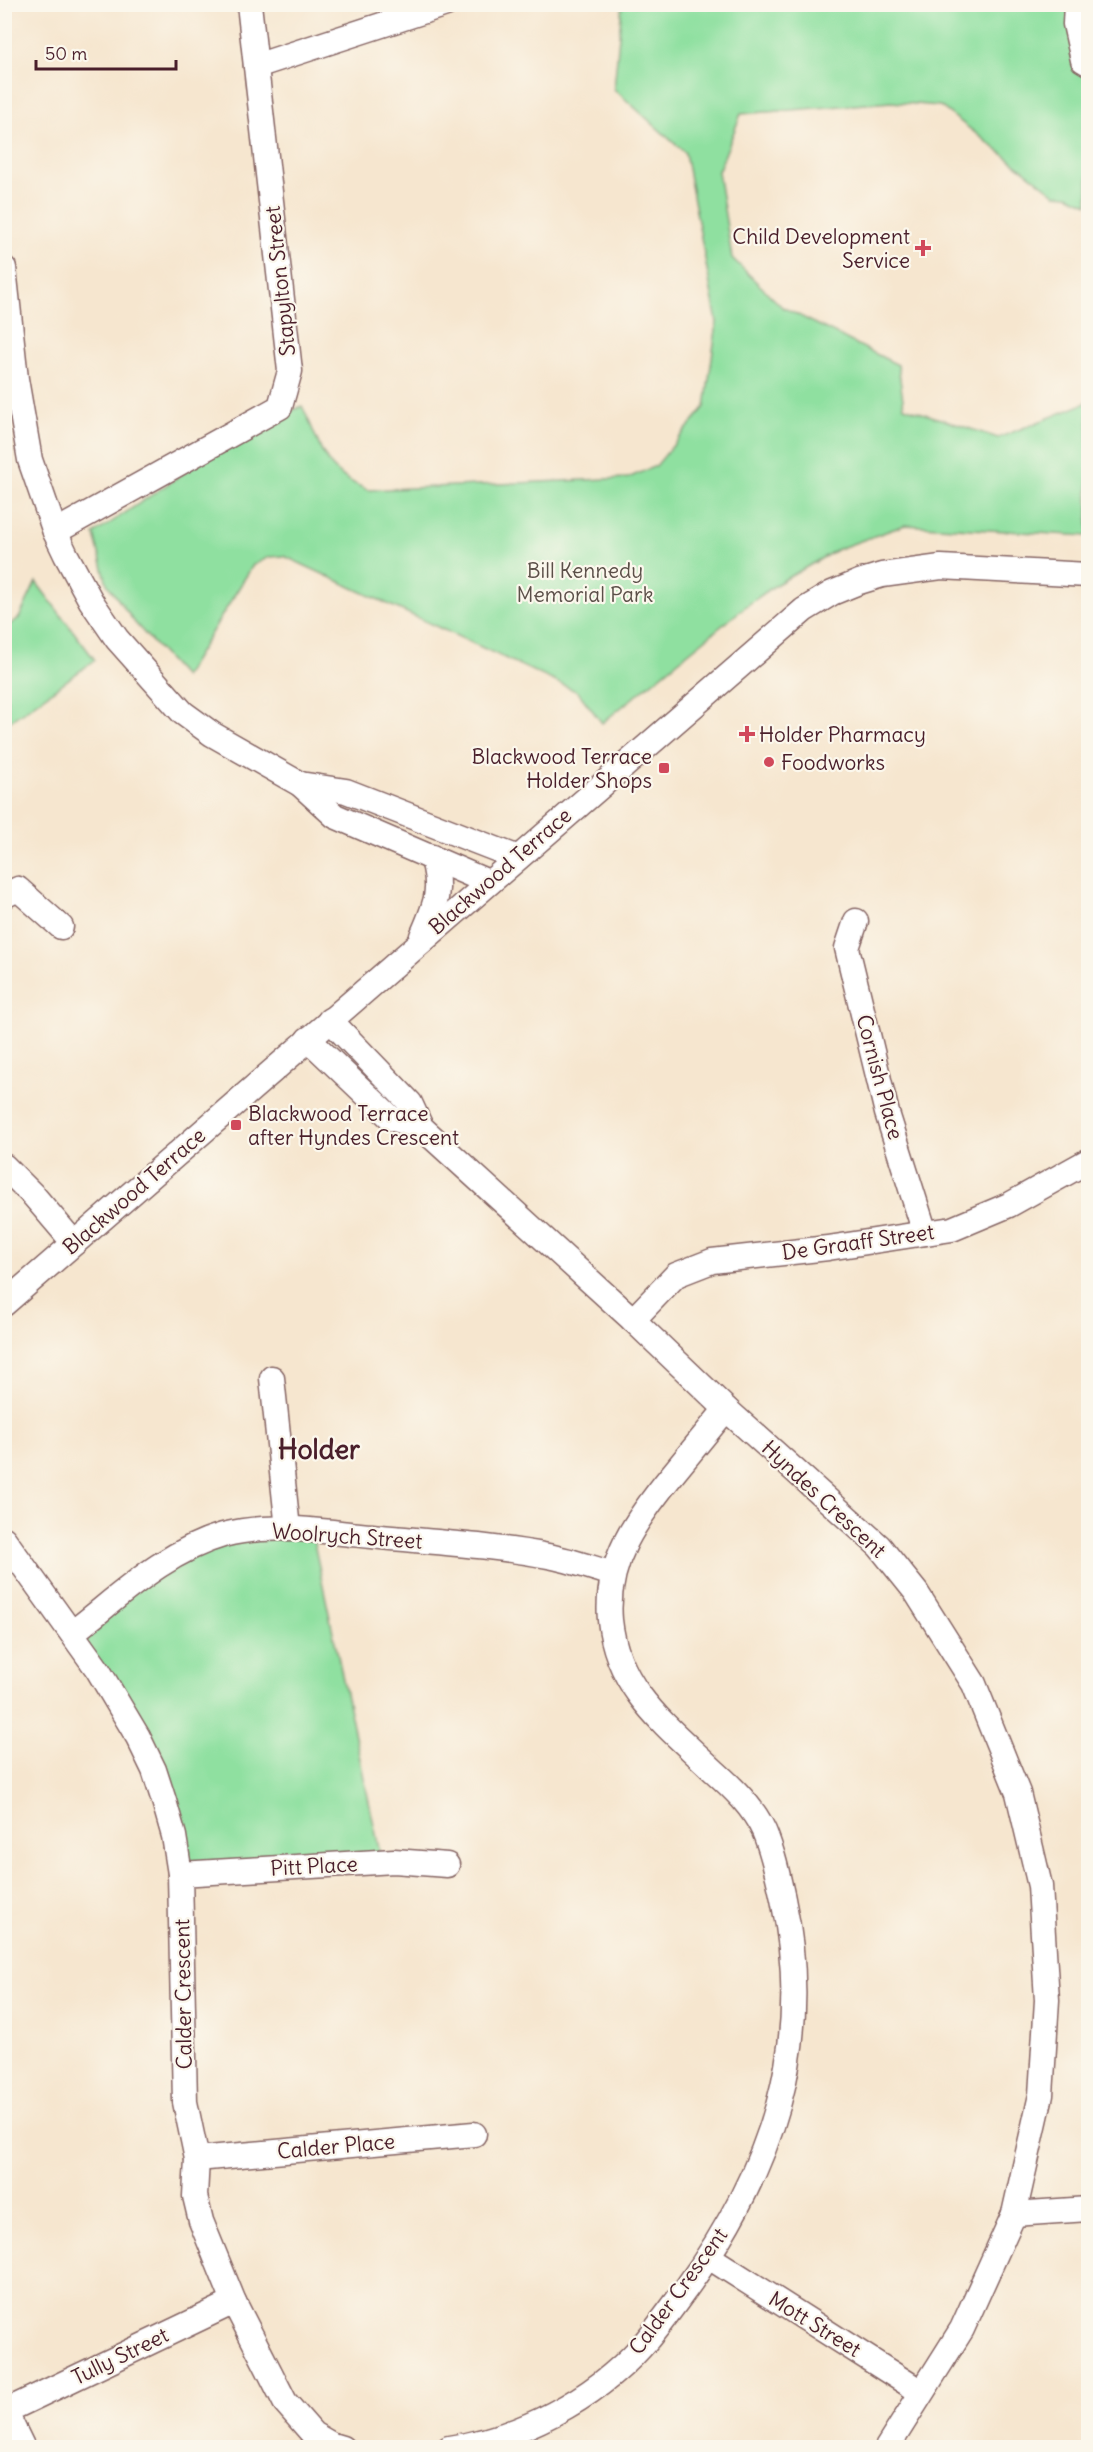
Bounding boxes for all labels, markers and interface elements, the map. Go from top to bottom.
scale bar [36,33,176,71]
text: 50 m [45,42,87,65]
street label: Stapylton Street [259,204,301,358]
place label: Child Development Service [732,223,910,274]
marker: Child Development Service [914,239,932,257]
park label: Bill Kennedy Memorial Park [517,557,653,608]
place label: Holder Pharmacy [759,721,926,748]
marker: Holder Pharmacy [740,727,754,741]
place label: Blackwood Terrace Holder Shops [472,743,652,794]
place label: Foodworks [781,749,885,776]
marker: Foodworks [762,755,776,769]
marker: Blackwood Terrace Holder Shops [657,761,671,775]
street label: Blackwood Terrace [423,802,577,940]
street label: Cornish Place [850,1012,910,1142]
place label: Blackwood Terrace after Hyndes Crescent [248,1100,459,1151]
marker: Blackwood Terrace after Hyndes Crescent [229,1118,243,1132]
street label: Blackwood Terrace [57,1122,211,1260]
street label: De Graaff Street [780,1218,936,1266]
district label: Holder [278,1432,361,1466]
street label: Hyndes Crescent [756,1434,892,1564]
street label: Woolrych Street [271,1517,423,1555]
street label: Pitt Place [270,1850,358,1882]
street label: Calder Crescent [168,1918,198,2070]
street label: Calder Place [276,2127,396,2165]
street label: Calder Crescent [623,2222,733,2360]
street label: Mott Street [764,2285,866,2363]
street label: Tully Street [67,2321,173,2391]

